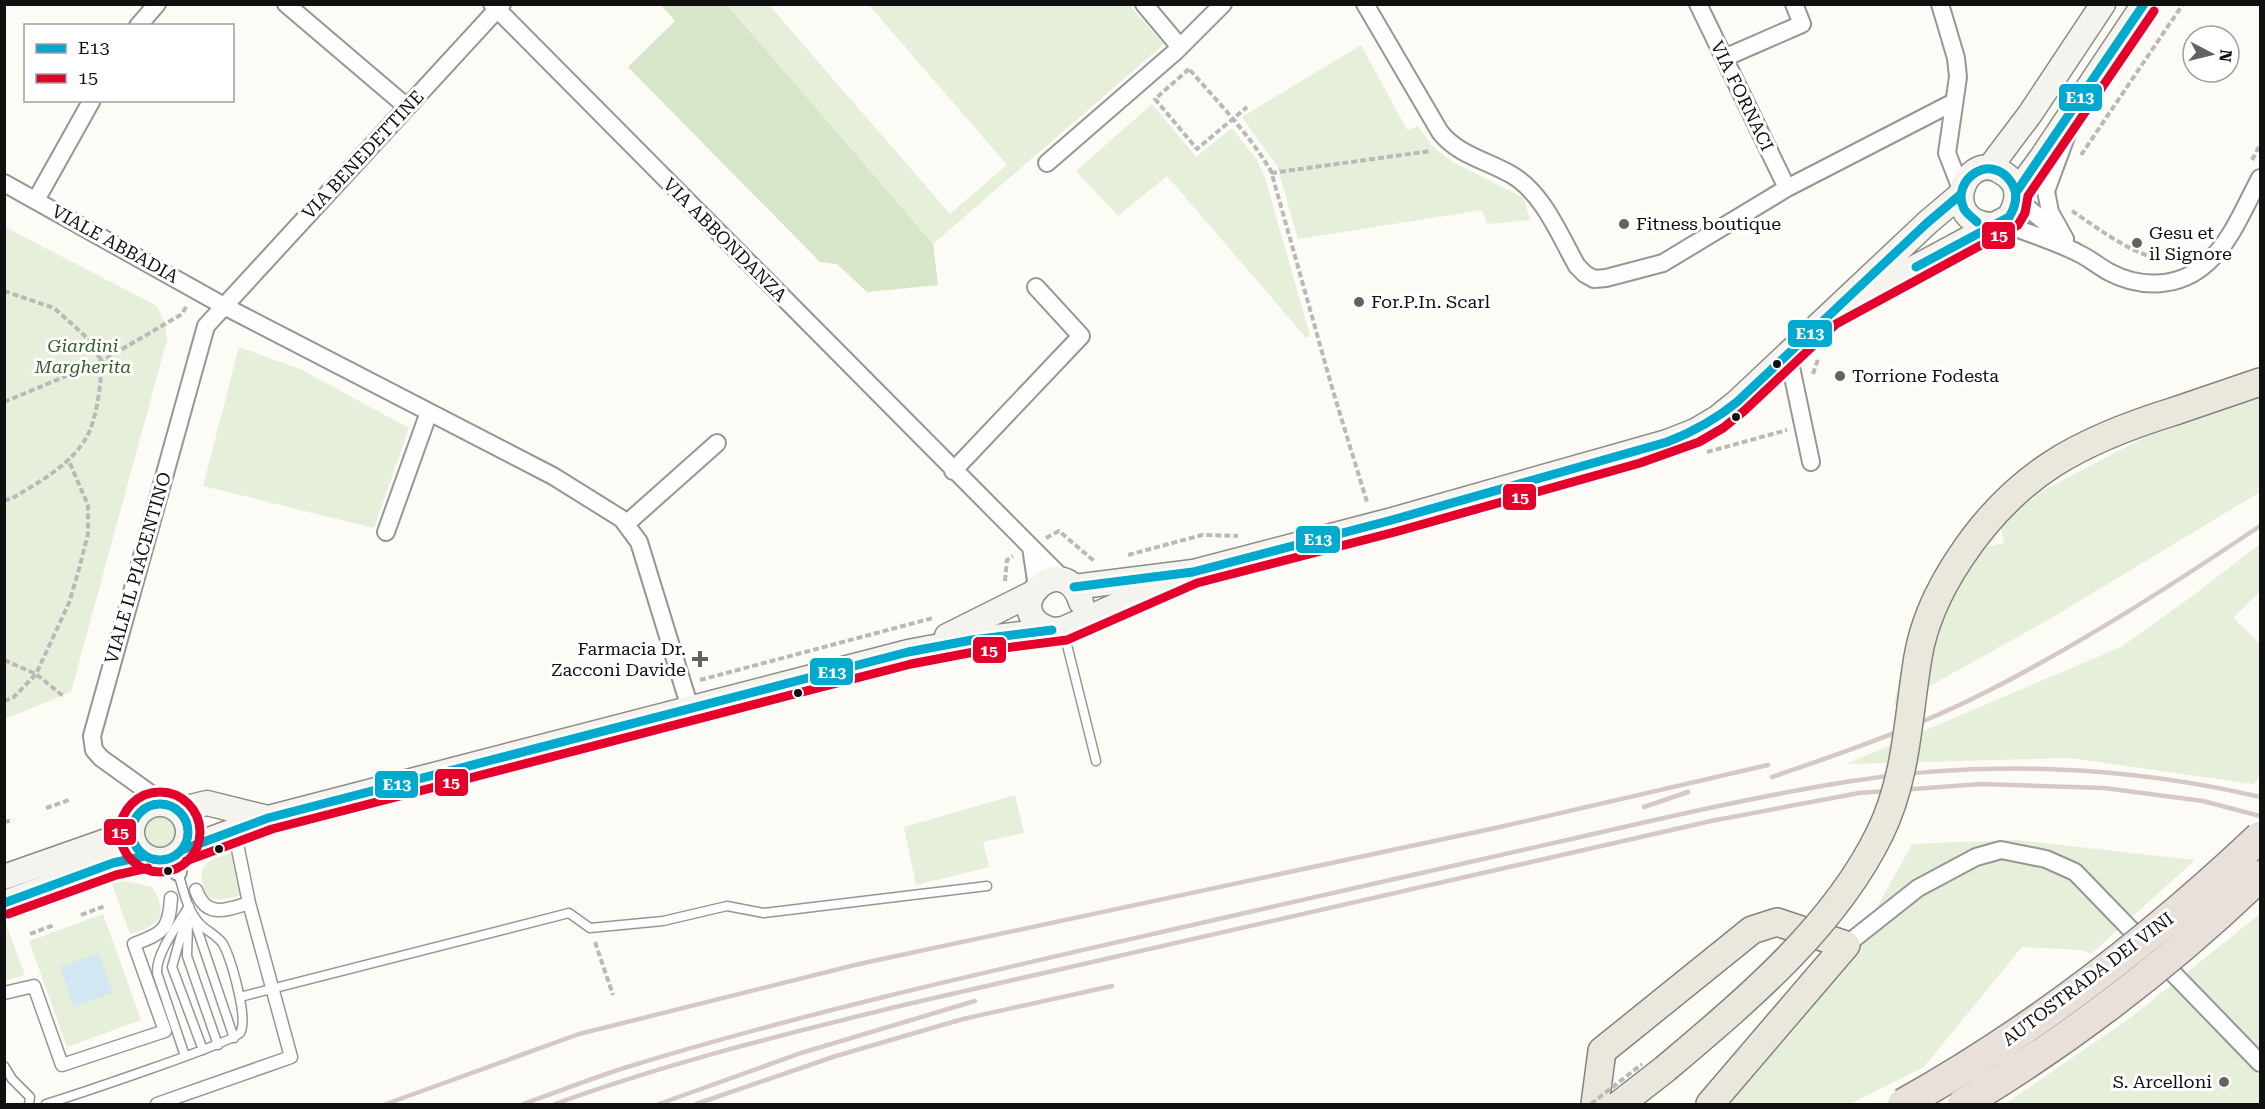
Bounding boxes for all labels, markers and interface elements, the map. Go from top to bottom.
legend [24,24,234,102]
north arrow [2181,24,2241,84]
text: E13 [78,37,110,58]
street label: VIA FORNACI [1707,37,1778,154]
text: N [2215,48,2236,63]
text: 15 [78,67,98,88]
line badge: E13 [2058,83,2103,112]
street label: VIA BENEDETTINE [298,86,428,223]
text: E13 [2066,88,2094,107]
street label: VIA ABBONDANZA [659,173,792,306]
street label: VIALE ABBADIA [48,200,183,287]
place label: Fitness boutique [1636,213,1781,234]
marker: Fitness boutique [1617,217,1631,231]
line badge: 15 [1981,221,2016,250]
place label: Gesu et il Signore [2149,222,2232,264]
text: 15 [1990,226,2008,245]
marker: Gesu et il Signore [2130,236,2144,250]
place label: For.P.In. Scarl [1371,291,1491,312]
marker: For.P.In. Scarl [1352,295,1366,309]
line badge: E13 [1787,319,1833,348]
text: E13 [1796,324,1824,343]
park label: Giardini Margherita [34,335,131,377]
unlabelled marker [1771,358,1783,370]
place label: Torrione Fodesta [1852,365,1999,386]
marker: Torrione Fodesta [1833,369,1847,383]
unlabelled marker [1730,411,1742,423]
street label: VIALE IL PIACENTINO [100,470,175,666]
line badge: 15 [1502,483,1537,511]
text: 15 [1511,488,1529,507]
line badge: E13 [1295,525,1341,554]
text: E13 [1304,530,1332,549]
line badge: 15 [972,636,1007,664]
place label: Farmacia Dr. Zacconi Davide [551,638,686,680]
text: 15 [980,641,998,660]
marker: Farmacia Dr. Zacconi Davide [691,650,709,668]
line badge: E13 [809,657,854,686]
text: E13 [818,663,846,682]
unlabelled marker [792,687,804,699]
line badge: 15 [434,768,469,797]
line badge: E13 [374,770,419,799]
text: 15 [442,773,460,792]
text: E13 [383,775,411,794]
line badge: 15 [103,818,137,846]
text: 15 [111,823,129,842]
unlabelled marker [213,843,225,855]
unlabelled marker [162,865,174,877]
street label: AUTOSTRADA DEI VINI [1998,907,2177,1050]
place label: S. Arcelloni [2113,1071,2212,1092]
marker: S. Arcelloni [2217,1075,2231,1089]

